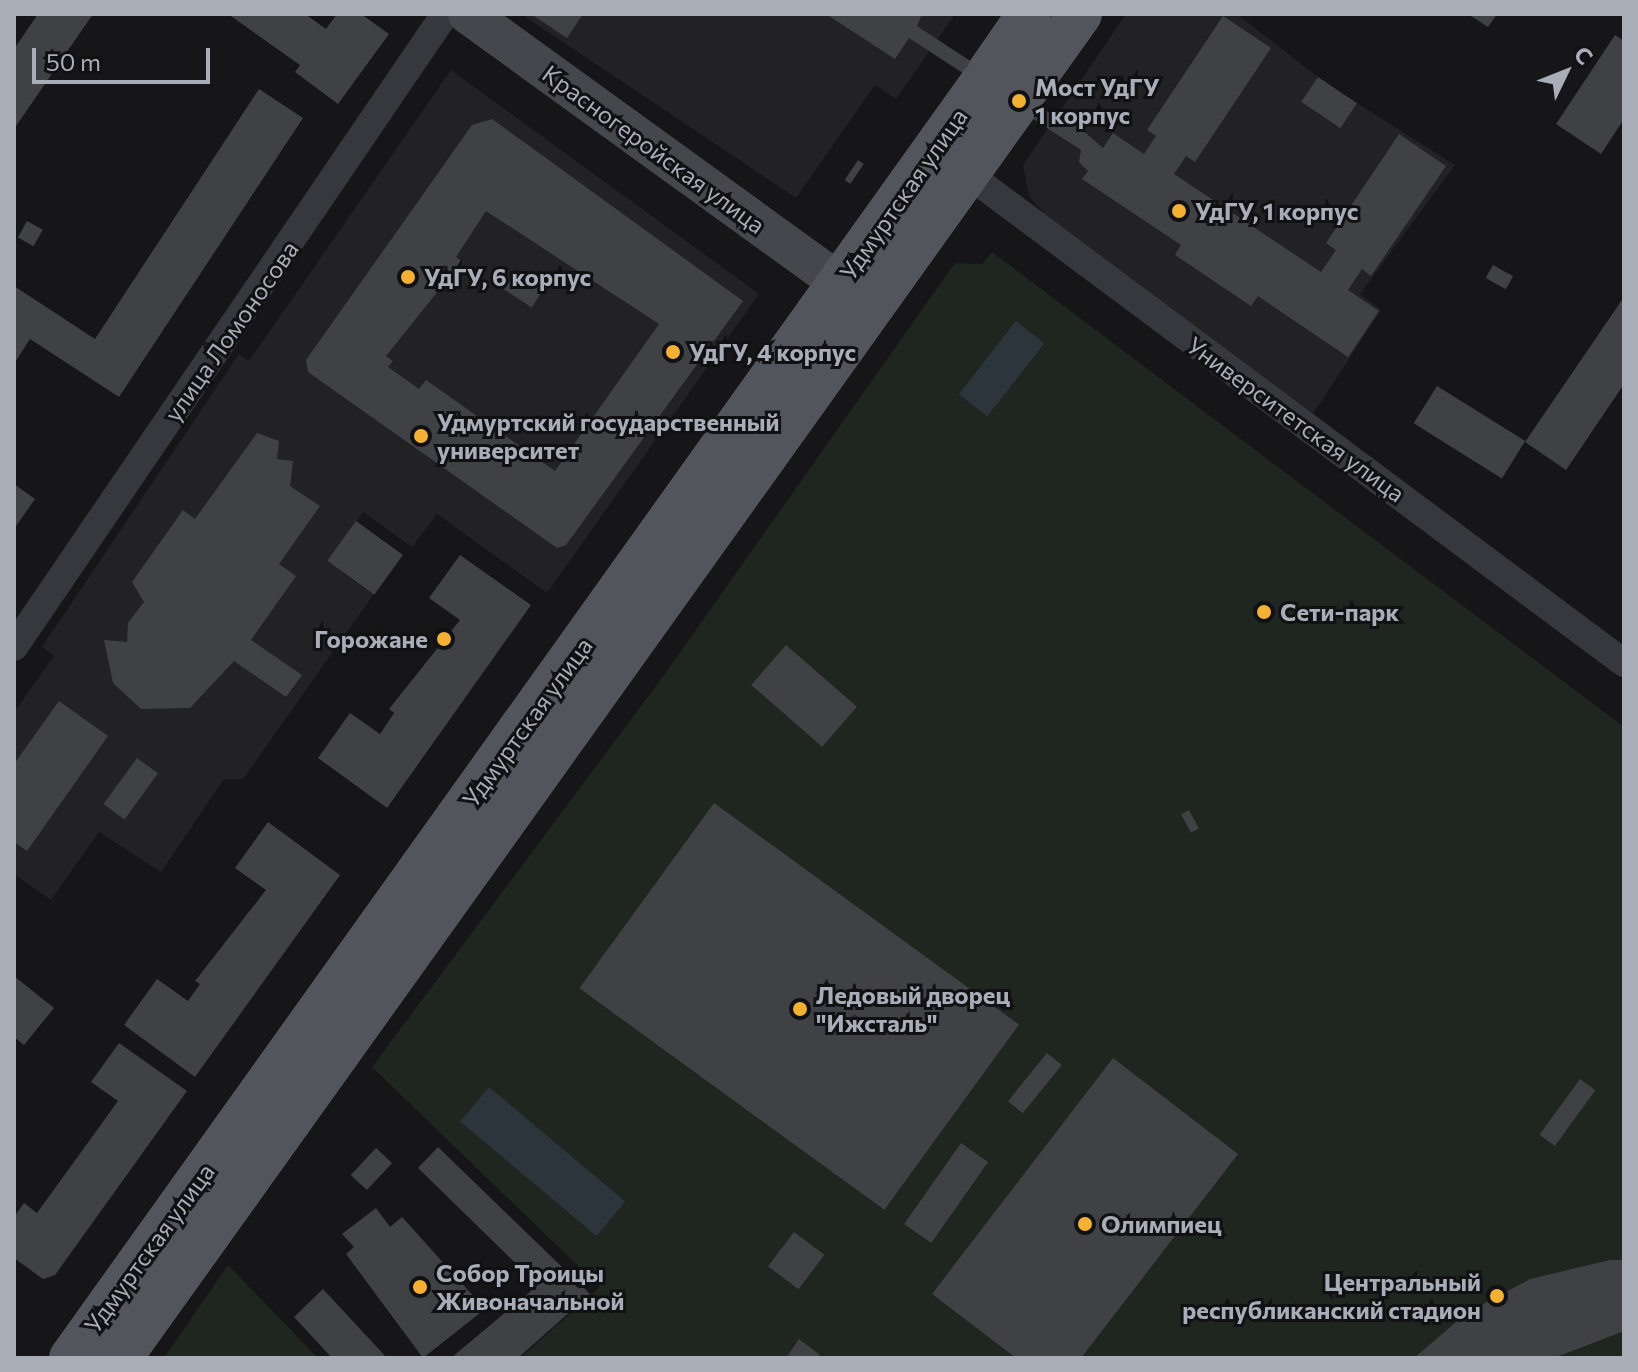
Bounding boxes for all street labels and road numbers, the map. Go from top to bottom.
street label: Красногеройская улица [537,59,771,239]
street label: Удмуртская улица [833,103,973,285]
street label: улица Ломоносова [158,235,304,427]
street label: Университетская улица [1182,330,1410,508]
street label: Удмуртская улица [456,632,598,812]
street label: Удмуртская улица [78,1158,220,1338]

